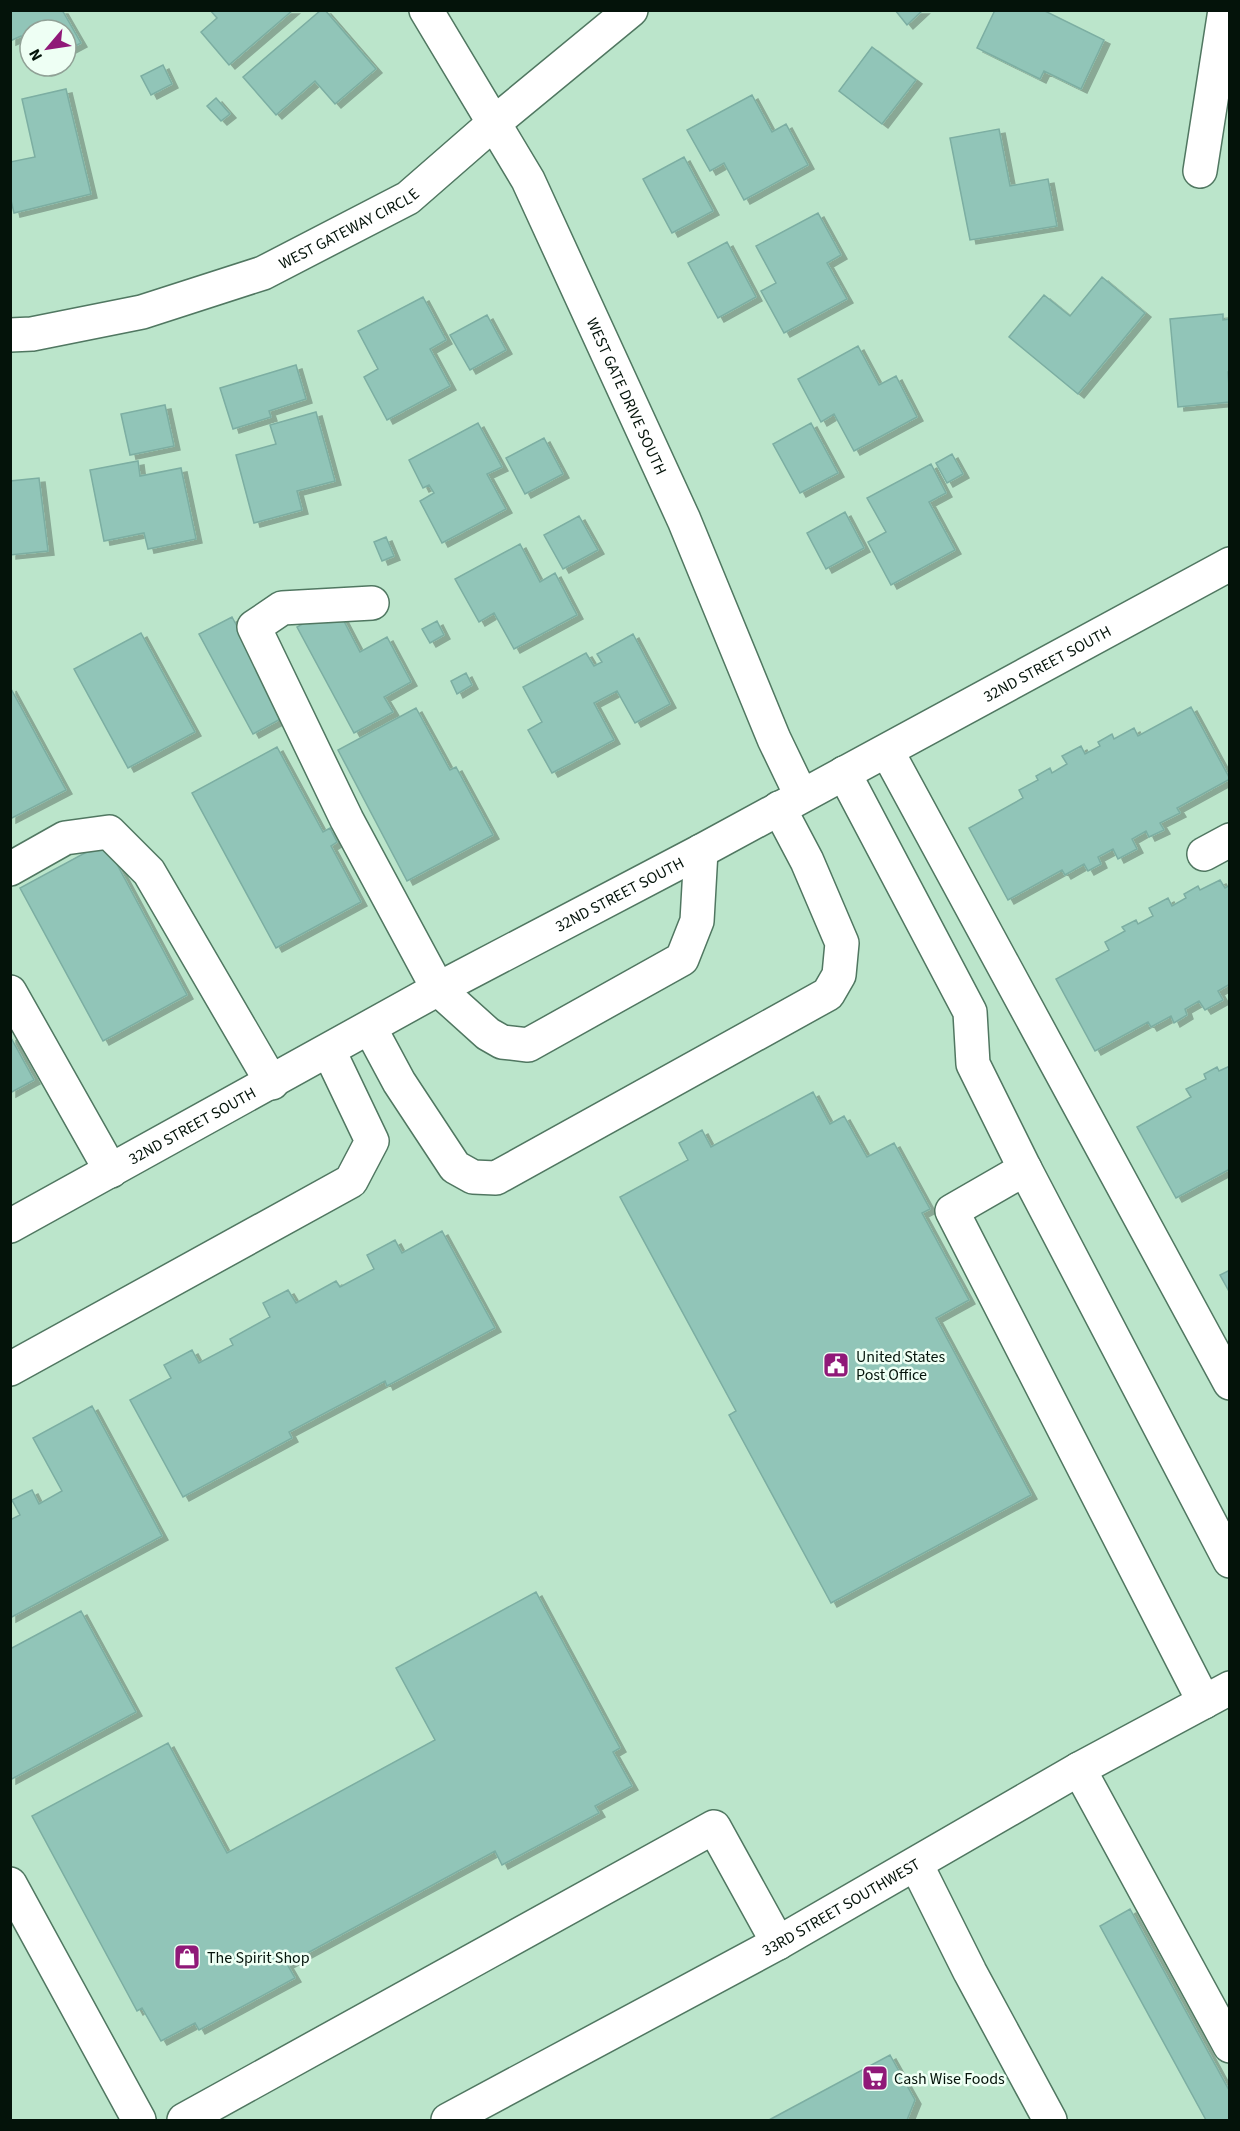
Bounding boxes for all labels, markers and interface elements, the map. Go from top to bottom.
north arrow [18,18,78,78]
text: N [24,45,48,65]
street label: WEST GATEWAY CIRCLE [275,183,424,275]
street label: WEST GATE DRIVE SOUTH [581,314,672,479]
street label: 32ND STREET SOUTH [980,620,1115,708]
street label: 32ND STREET SOUTH [552,852,688,938]
street label: 32ND STREET SOUTH [125,1082,260,1170]
place label: United States Post Office [856,1346,945,1386]
public building icon: United States Post Office [821,1350,851,1380]
street label: 33RD STREET SOUTHWEST [758,1853,925,1962]
shop icon: The Spirit Shop [172,1942,202,1972]
place label: The Spirit Shop [207,1947,310,1969]
supermarket icon: Cash Wise Foods [860,2063,890,2093]
place label: Cash Wise Foods [894,2068,1005,2090]

